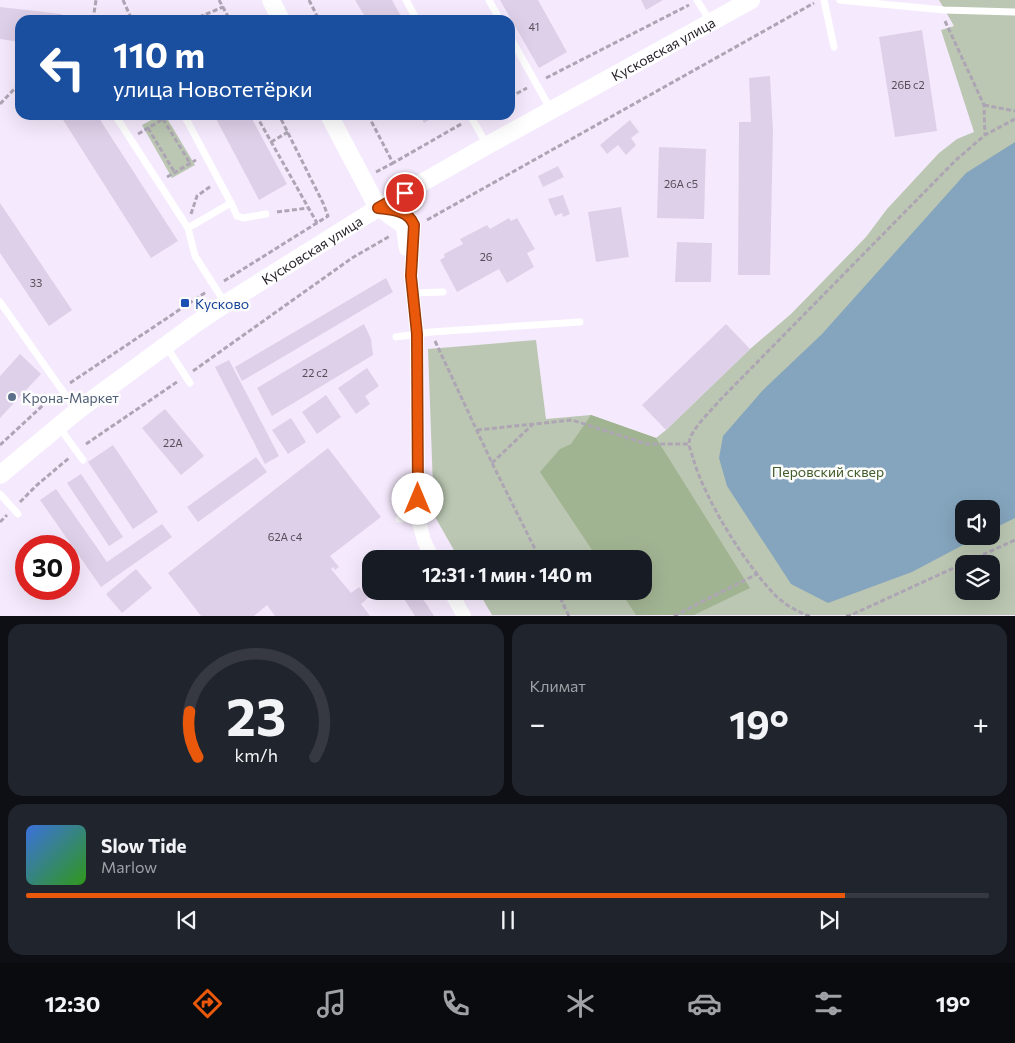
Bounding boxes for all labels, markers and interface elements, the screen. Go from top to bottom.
street label: Кусковская улица [608,13,718,84]
house number: 41 [529,20,539,33]
text: 110 m [113,32,205,75]
icon: left [30,35,95,100]
text: улица Новотетёрки [113,75,313,102]
house number: 26Б с2 [891,78,925,91]
pin [384,172,426,214]
house number: 26А с5 [664,177,698,190]
icon: arrive [391,179,419,207]
street label: Кусковская улица [258,212,365,288]
house number: 26 [480,250,493,263]
house number: 33 [30,276,42,289]
place label: Кусково [195,295,249,312]
marker: Кусково [179,297,191,309]
house number: 22 с2 [302,366,328,379]
place label: Крона-Маркет [22,389,119,406]
marker: Крона-Маркет [6,391,18,403]
house number: 22А [163,436,183,449]
park label: Перовский сквер [772,463,884,480]
position arrow [391,472,443,524]
map controls [955,500,1000,600]
button: sound [955,500,1000,545]
house number: 62А с4 [268,530,303,543]
speed limit sign: 30 [15,535,80,600]
button: layers [955,555,1000,600]
text: 12:31 · 1 мин · 140 m [422,563,592,586]
text: Климат [530,676,586,695]
text: 23 [226,683,286,747]
text: 19° [729,700,789,747]
text: − [530,706,545,740]
text: + [973,706,989,740]
text: km/h [234,744,277,766]
text: Slow Tide [101,834,187,857]
text: Marlow [101,857,157,876]
icon: previous [173,906,201,934]
icon: pause [494,906,522,934]
icon: next [815,906,843,934]
icon: directions [190,986,225,1021]
icon: music [314,986,349,1021]
icon: phone [438,986,473,1021]
icon: climate [563,986,598,1021]
icon: car [687,986,722,1021]
icon: filters [811,986,846,1021]
text: 12:30 [45,990,100,1017]
text: 19° [936,990,970,1017]

